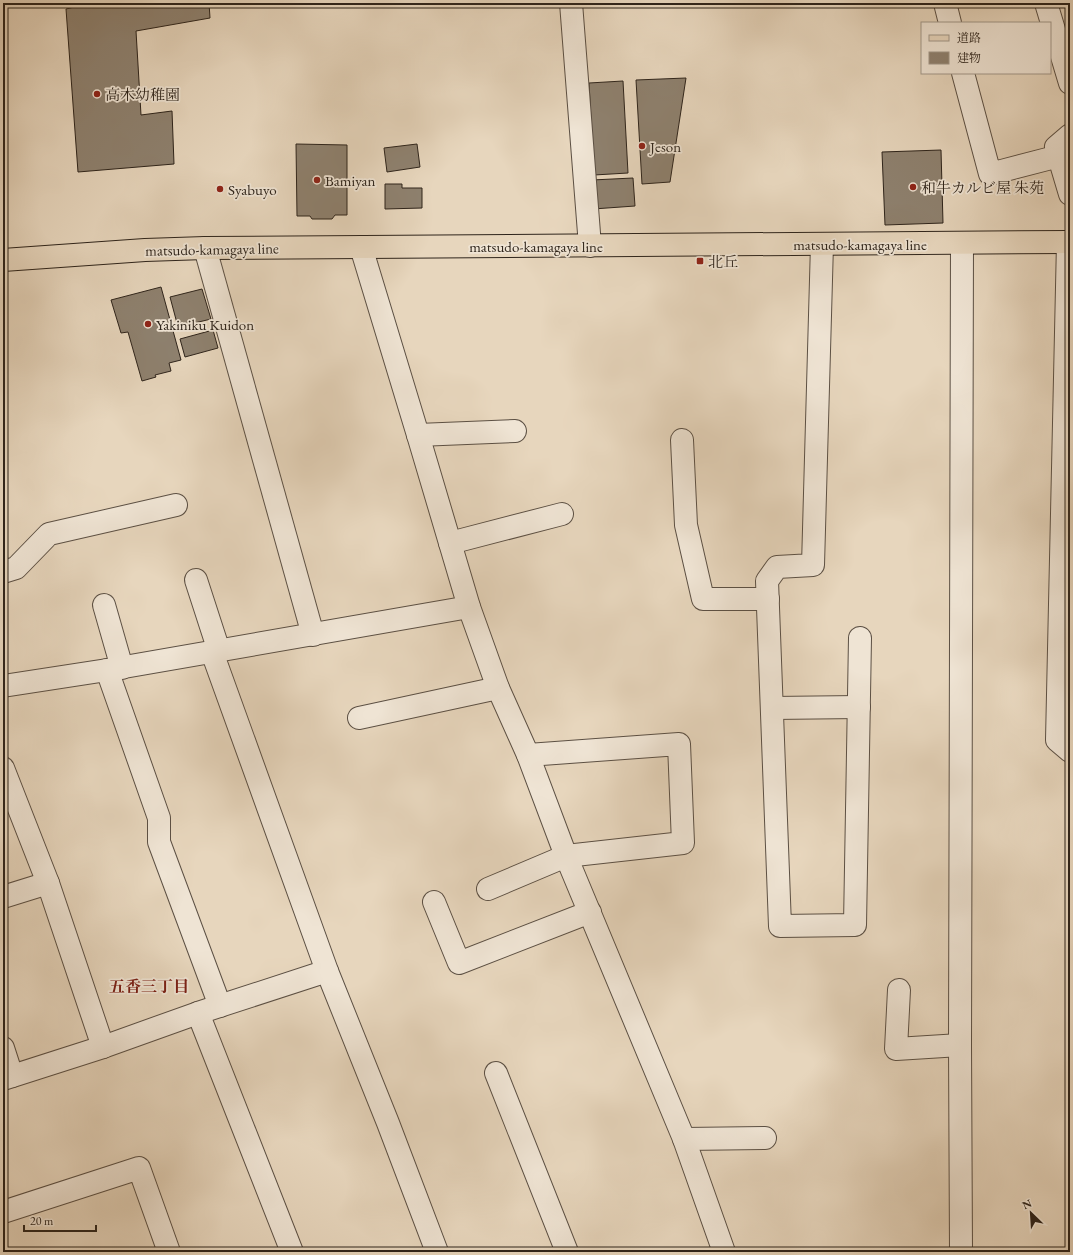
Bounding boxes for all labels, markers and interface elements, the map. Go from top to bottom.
legend [921,22,1051,74]
text: 道路 [957,30,981,46]
text: 建物 [957,50,981,66]
place label: 高木幼稚園 [105,85,180,104]
marker: 高木幼稚園 [92,89,102,99]
place label: Jeson [648,137,681,156]
marker: Jeson [637,141,647,151]
place label: Bamiyan [325,171,375,190]
marker: Bamiyan [312,175,322,185]
place label: 和牛カルビ屋 朱苑 [921,178,1044,197]
place label: Syabuyo [228,180,277,199]
marker: 和牛カルビ屋 朱苑 [908,182,918,192]
marker: Syabuyo [215,184,225,194]
street label: matsudo-kamagaya line [793,235,927,254]
street label: matsudo-kamagaya line [469,237,603,256]
street label: matsudo-kamagaya line [145,238,279,260]
place label: 北丘 [708,252,738,271]
marker: 北丘 [695,256,705,266]
place label: Yakiniku Kuidon [156,315,254,334]
marker: Yakiniku Kuidon [143,319,153,329]
district label: 五香三丁目 [109,976,189,997]
north arrow [1011,1193,1051,1233]
text: N [1020,1196,1034,1212]
scale bar [24,1207,96,1233]
text: 20 m [30,1213,54,1229]

